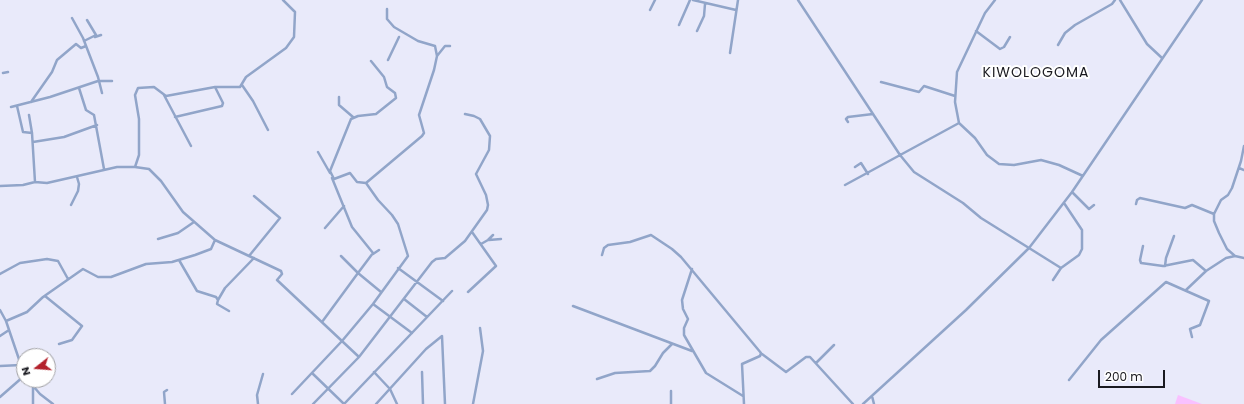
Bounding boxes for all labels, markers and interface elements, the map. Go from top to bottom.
district label: KIWOLOGOMA [983,65,1089,81]
north arrow [16,348,56,388]
scale bar [1100,362,1167,388]
text: N [17,365,34,378]
text: 200 m [1105,368,1143,385]

